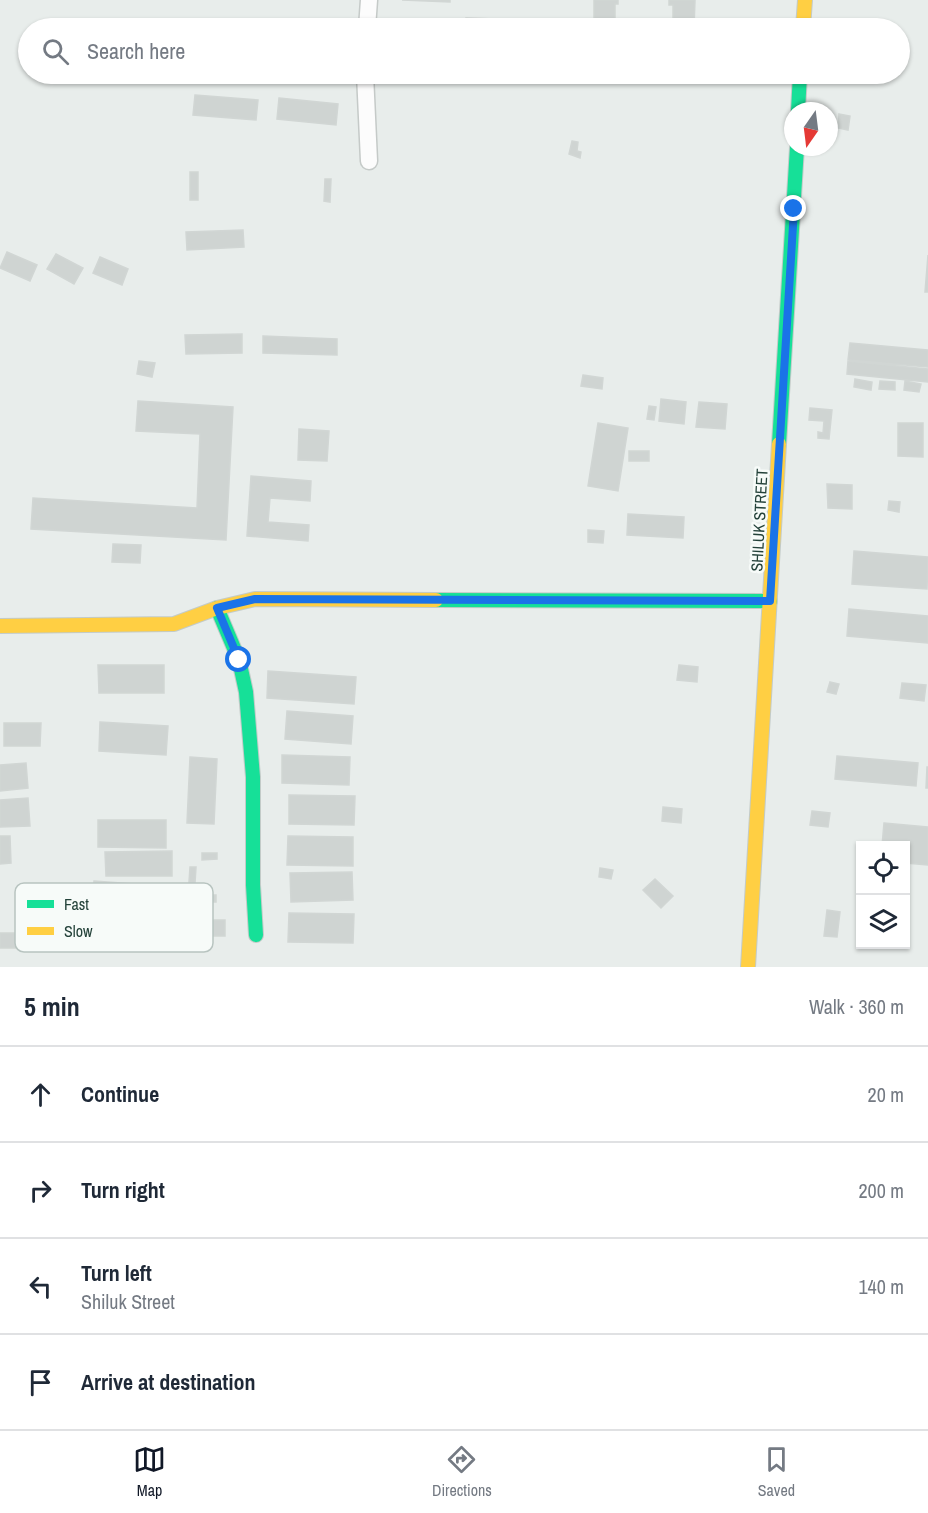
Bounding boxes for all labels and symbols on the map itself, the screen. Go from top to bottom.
north arrow [784,102,838,156]
route end [780,195,806,221]
street label: SHILUK STREET [745,468,773,572]
route start [225,646,251,672]
legend [15,883,213,952]
text: Fast [64,893,89,915]
text: Slow [64,920,93,942]

